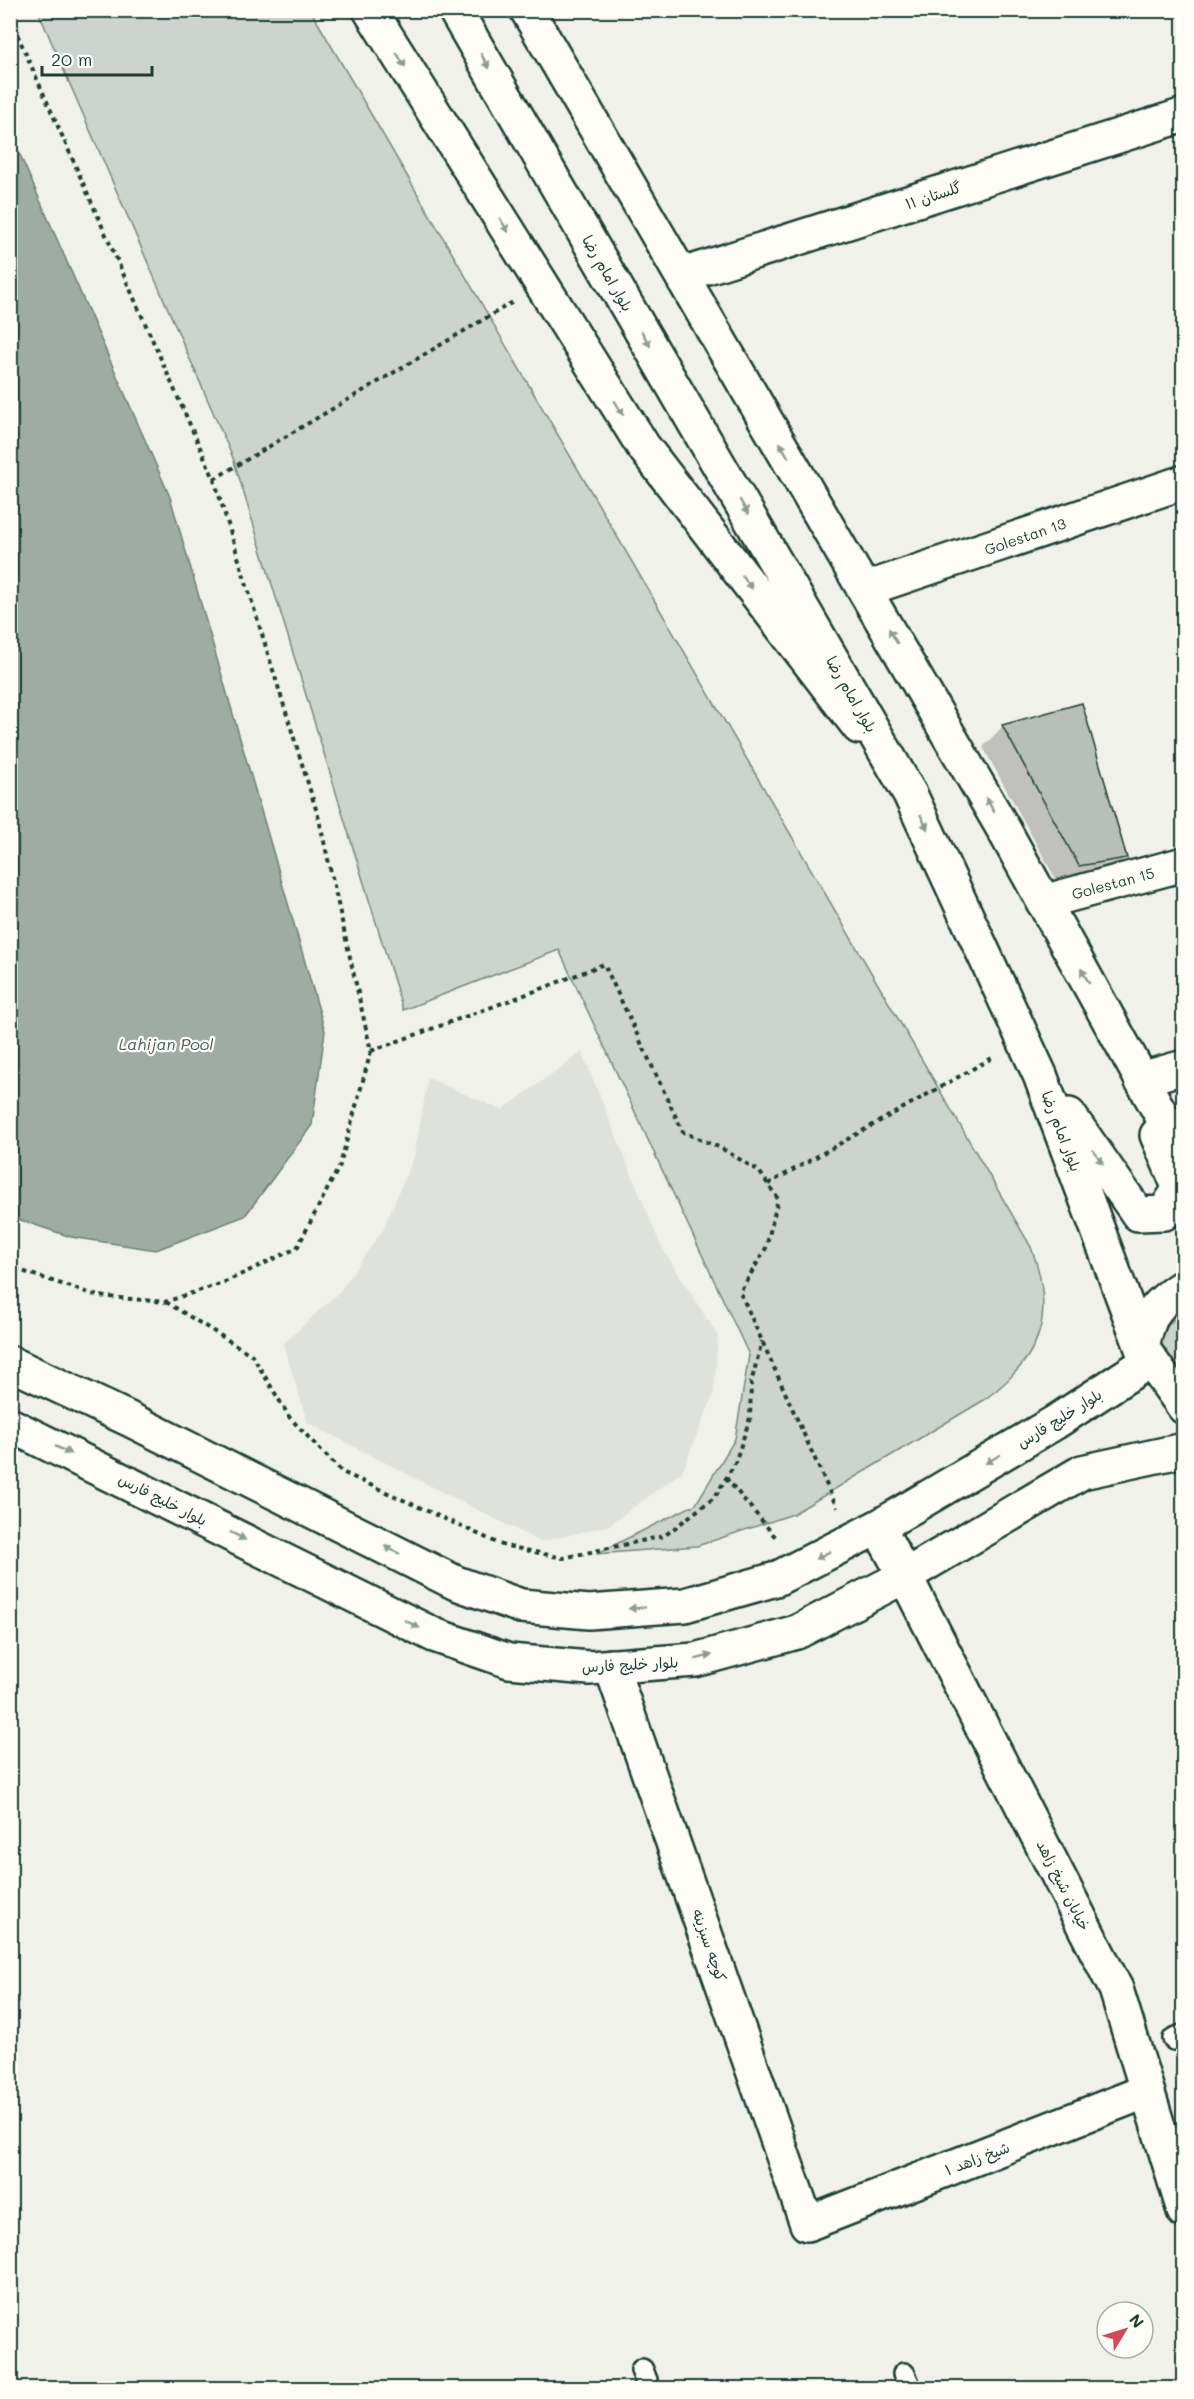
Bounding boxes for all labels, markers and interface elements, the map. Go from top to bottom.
scale bar [42,39,152,77]
text: 20 m [51,47,92,71]
one-way arrow [395,52,406,68]
one-way arrow [480,53,490,70]
street label: گلستان ۱۱ [902,177,964,213]
one-way arrow [499,217,510,233]
street label: بلوار امام رضا [576,231,638,316]
one-way arrow [641,331,651,348]
one-way arrow [614,400,625,416]
one-way arrow [779,441,789,458]
one-way arrow [739,499,749,516]
street label: Golestan 13 [982,513,1069,559]
one-way arrow [741,574,754,590]
one-way arrow [888,627,898,644]
street label: بلوار امام رضا [820,652,882,737]
one-way arrow [985,796,995,813]
one-way arrow [919,814,928,831]
street label: Golestan 15 [1069,862,1157,904]
one-way arrow [1080,967,1090,984]
water label: Lahijan Pool [119,1033,213,1054]
street label: بلوار امام رضا [1036,1088,1087,1175]
one-way arrow [1092,1149,1103,1165]
street label: بلوار خلیج فارس [1013,1384,1106,1453]
one-way arrow [55,1445,72,1454]
one-way arrow [984,1454,1001,1464]
street label: بلوار خلیج فارس [115,1468,211,1531]
one-way arrow [229,1531,247,1541]
one-way arrow [383,1546,400,1555]
one-way arrow [814,1549,832,1559]
one-way arrow [628,1603,647,1613]
one-way arrow [404,1619,421,1629]
street label: بلوار خلیج فارس [581,1651,679,1678]
one-way arrow [695,1652,713,1662]
street label: خیابان شیخ زاهد [1032,1836,1095,1934]
street label: کوچه سبزینه [687,1906,732,1984]
street label: شیخ زاهد ۱ [942,2137,1013,2180]
north arrow [1095,2300,1155,2360]
text: N [1125,2309,1149,2332]

